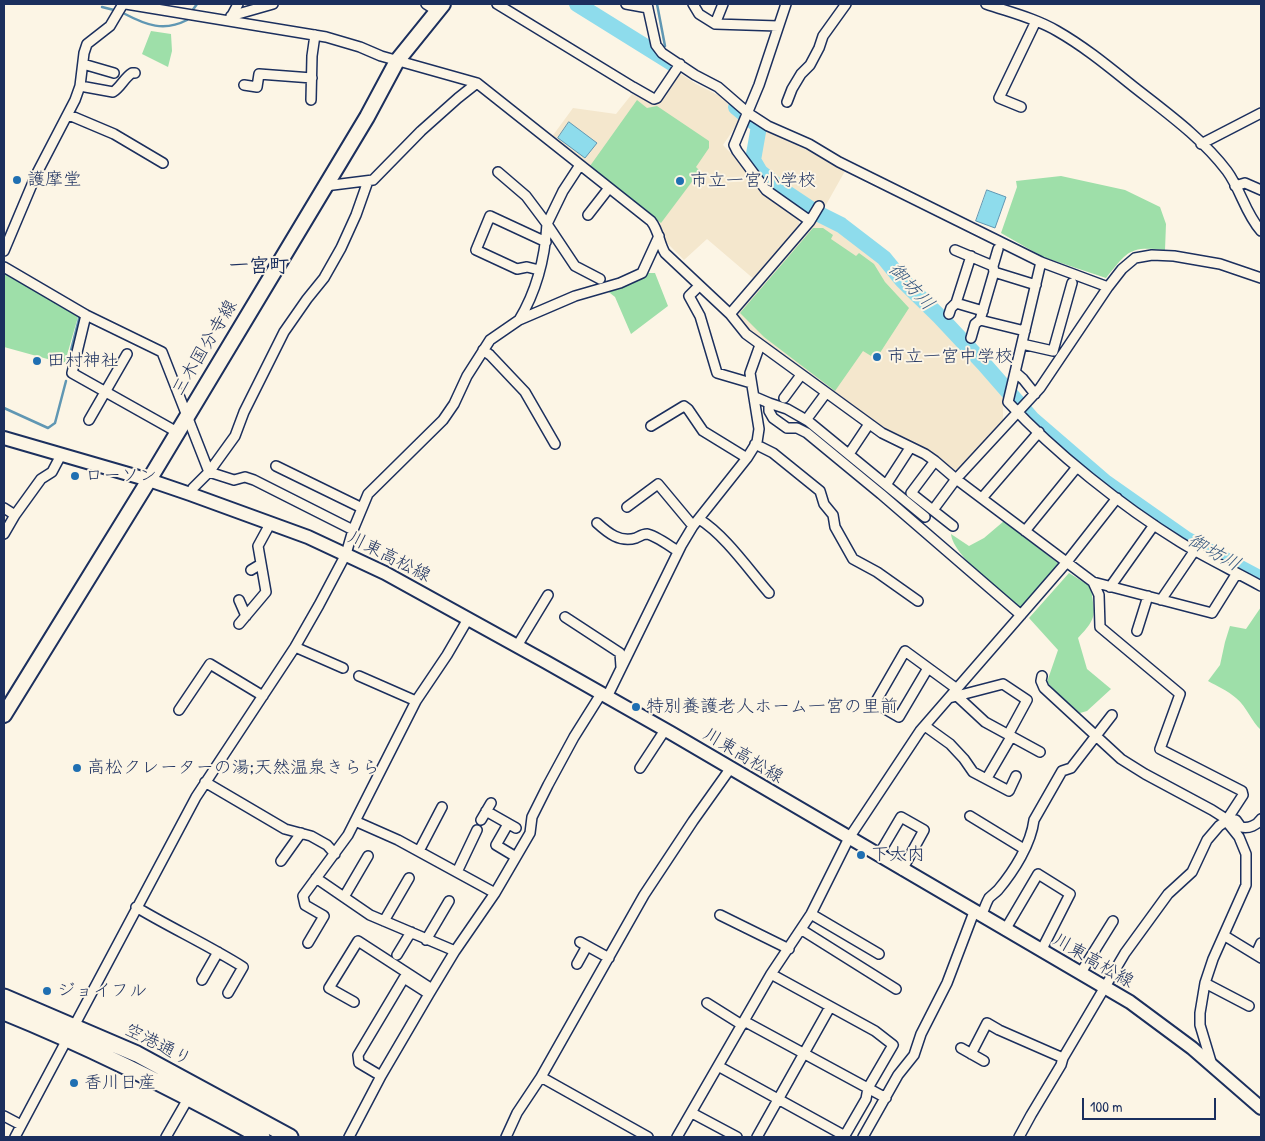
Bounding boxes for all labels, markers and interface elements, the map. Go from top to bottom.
place label: 護摩堂 [27,169,81,191]
place label: 市立一宮小学校 [690,170,816,192]
marker: 護摩堂 [11,174,23,186]
marker: 市立一宮小学校 [674,175,686,187]
district label: 一宮町 [229,255,289,279]
water label: 御坊川 [883,258,939,316]
street label: 三木国分寺線 [168,296,242,400]
place label: 市立一宮中学校 [887,346,1013,368]
place label: 田村神社 [47,350,119,372]
marker: 市立一宮中学校 [871,351,883,363]
marker: 田村神社 [31,355,43,367]
place label: ローソン [85,465,157,487]
marker: ローソン [69,470,81,482]
street label: 川東高松線 [344,527,434,587]
water label: 御坊川 [1184,529,1244,577]
place label: 特別養護老人ホーム一宮の里前 [646,696,898,718]
marker: 特別養護老人ホーム一宮の里前 [630,701,642,713]
street label: 川東高松線 [699,724,787,788]
place label: 高松クレーターの湯;天然温泉きらら [87,757,380,779]
marker: 高松クレーターの湯;天然温泉きらら [71,762,83,774]
place label: 下大内 [871,844,925,866]
marker: 下大内 [855,849,867,861]
street label: 川東高松線 [1049,929,1137,993]
place label: ジョイフル [57,980,147,1002]
marker: ジョイフル [41,985,53,997]
street label: 空港通り [121,1019,195,1071]
place label: 香川日産 [84,1072,156,1094]
marker: 香川日産 [68,1077,80,1089]
scale bar [1085,1088,1219,1120]
text: 100 m [1090,1096,1123,1117]

